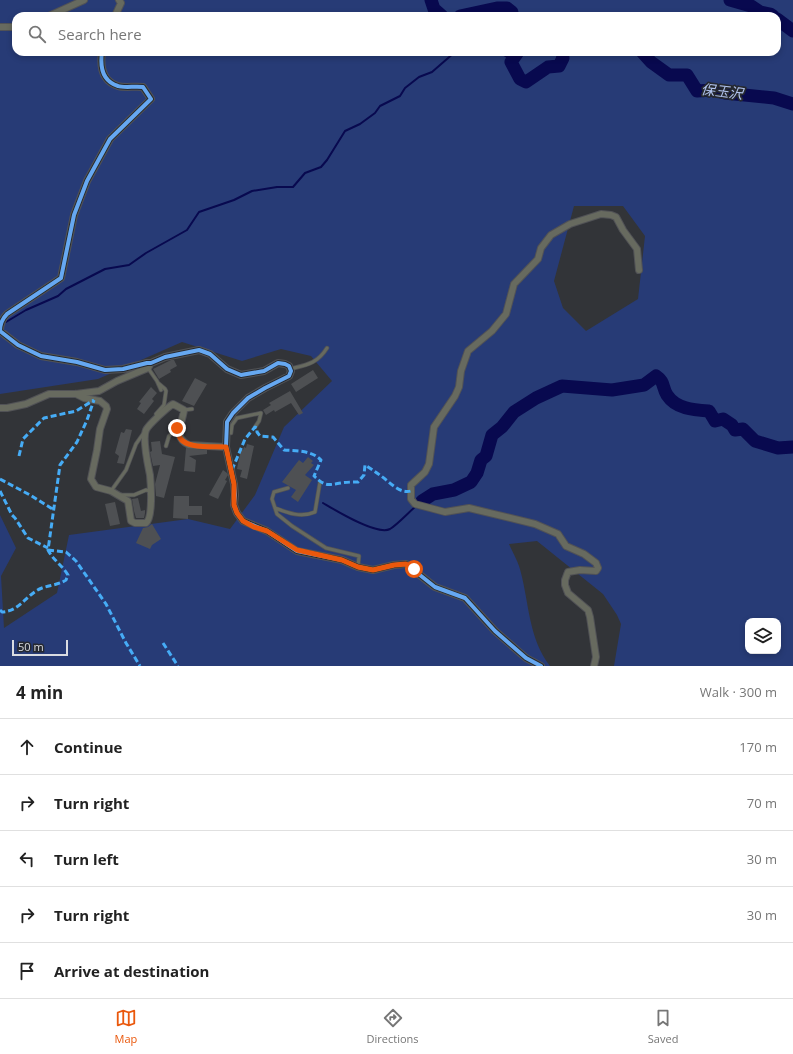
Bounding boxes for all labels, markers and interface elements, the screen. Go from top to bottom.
search box [12,12,781,56]
icon: search [26,23,48,45]
text: Search here [58,24,142,44]
water label: 保玉沢 [700,79,746,103]
route end [168,419,186,437]
route start [405,560,423,578]
map controls [745,618,781,654]
button: layers [745,618,781,654]
scale bar [12,638,68,657]
text: 50 m [18,639,44,654]
text: 4 min [16,681,63,704]
text: Walk · 300 m [700,683,777,701]
icon: ahead [16,736,38,758]
text: Continue [54,737,122,757]
text: 170 m [739,738,777,756]
icon: right [16,792,38,814]
text: Turn right [54,793,129,813]
text: 70 m [747,794,777,812]
icon: left [16,848,38,870]
text: Turn left [54,849,119,869]
text: 30 m [747,850,777,868]
icon: right [16,904,38,926]
text: Turn right [54,905,129,925]
text: 30 m [747,906,777,924]
icon: arrive [16,960,38,982]
text: Arrive at destination [54,961,209,981]
tab: Map [115,1007,137,1046]
tab: Directions [367,1007,419,1046]
tab: Saved [648,1007,678,1046]

